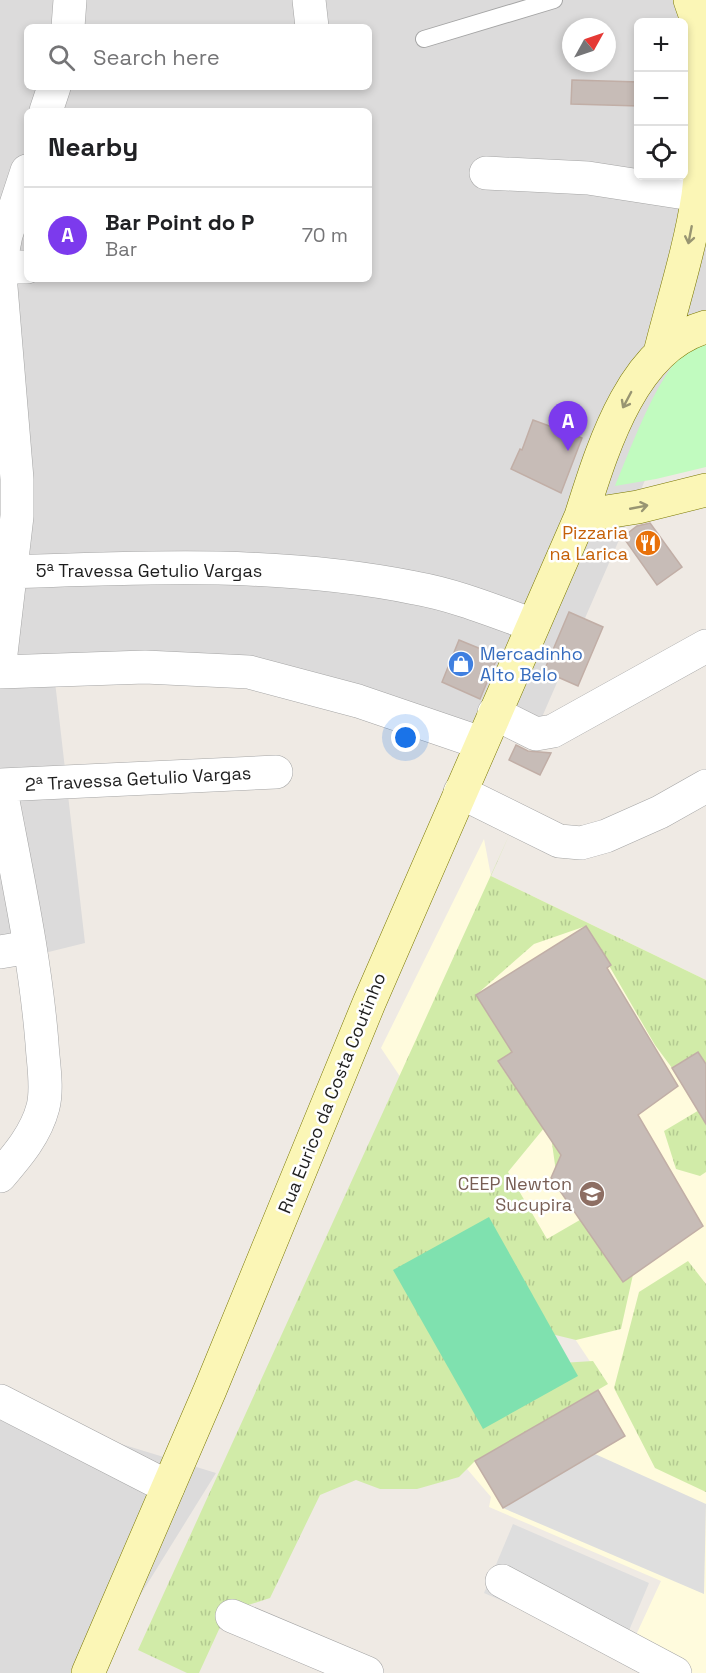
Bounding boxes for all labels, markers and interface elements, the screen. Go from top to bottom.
north arrow [562,18,616,72]
map controls [634,18,688,180]
button: + [634,18,688,72]
search box [24,24,372,90]
icon: search [45,41,78,74]
text: Search here [93,43,220,71]
button: − [634,72,688,126]
button: locate [634,126,688,180]
text: Nearby [48,130,138,164]
text: Bar Point do P [105,208,254,236]
text: A [61,222,74,248]
text: 70 m [302,222,348,248]
one-way arrow [684,225,695,244]
text: Bar [105,236,137,262]
one-way arrow [620,391,632,409]
pin: A [548,402,588,451]
one-way arrow [628,501,648,512]
place label: Pizzaria na Larica [550,521,628,565]
restaurant icon: Pizzaria na Larica [633,528,663,558]
street label: 5ª Travessa Getulio Vargas [36,559,262,582]
place label: Mercadinho Alto Belo [480,642,583,686]
shop icon: Mercadinho Alto Belo [446,649,476,679]
your location [391,723,420,752]
street label: 2ª Travessa Getulio Vargas [24,761,252,796]
street label: Rua Eurico da Costa Coutinho [273,969,390,1217]
place label: CEEP Newton Sucupira [458,1172,572,1216]
school or university icon: CEEP Newton Sucupira [577,1179,607,1209]

